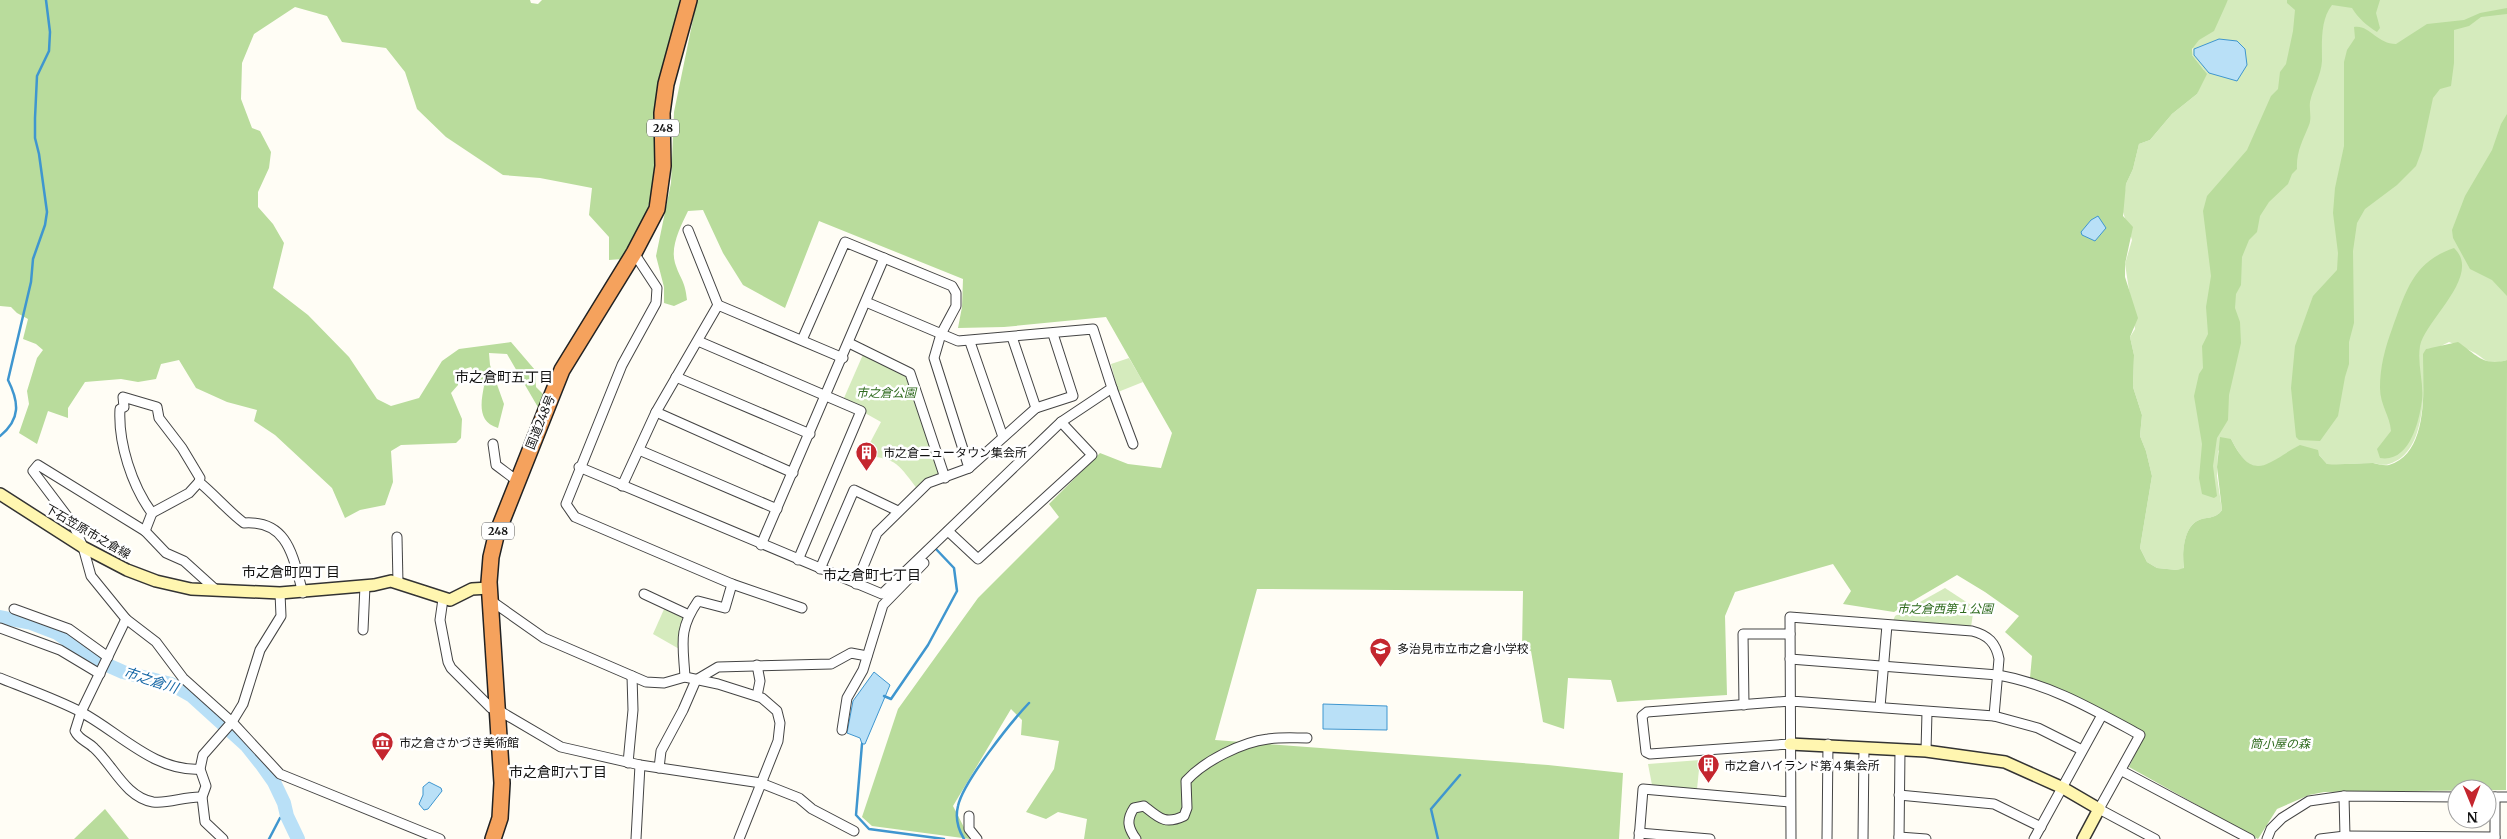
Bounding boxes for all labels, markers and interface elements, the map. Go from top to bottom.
road number: 248 [647,120,679,136]
district label: 市之倉町五丁目 [455,368,553,386]
park label: 市之倉公園 [856,385,918,400]
street label: 国道248号 [522,393,558,451]
building icon: 市之倉ニュータウン集会所 [855,440,879,471]
place label: 市之倉ニュータウン集会所 [883,445,1027,460]
street label: 下石笠原市之倉線 [43,501,133,561]
road number: 248 [482,522,514,540]
district label: 市之倉町四丁目 [242,563,340,581]
district label: 市之倉町七丁目 [823,566,921,584]
park label: 市之倉西第１公園 [1897,601,1995,616]
school or university icon: 多治見市立市之倉小学校 [1369,636,1393,667]
place label: 多治見市立市之倉小学校 [1397,641,1529,656]
water label: 市之倉川 [122,663,182,698]
museum icon: 市之倉さかづき美術館 [371,730,395,761]
place label: 市之倉さかづき美術館 [399,735,519,750]
park label: 筒小屋の森 [2250,736,2311,751]
building icon: 市之倉ハイランド第４集会所 [1696,753,1720,784]
place label: 市之倉ハイランド第４集会所 [1724,758,1880,773]
district label: 市之倉町六丁目 [509,763,607,781]
north arrow [2447,779,2497,829]
text: N [2467,808,2478,826]

